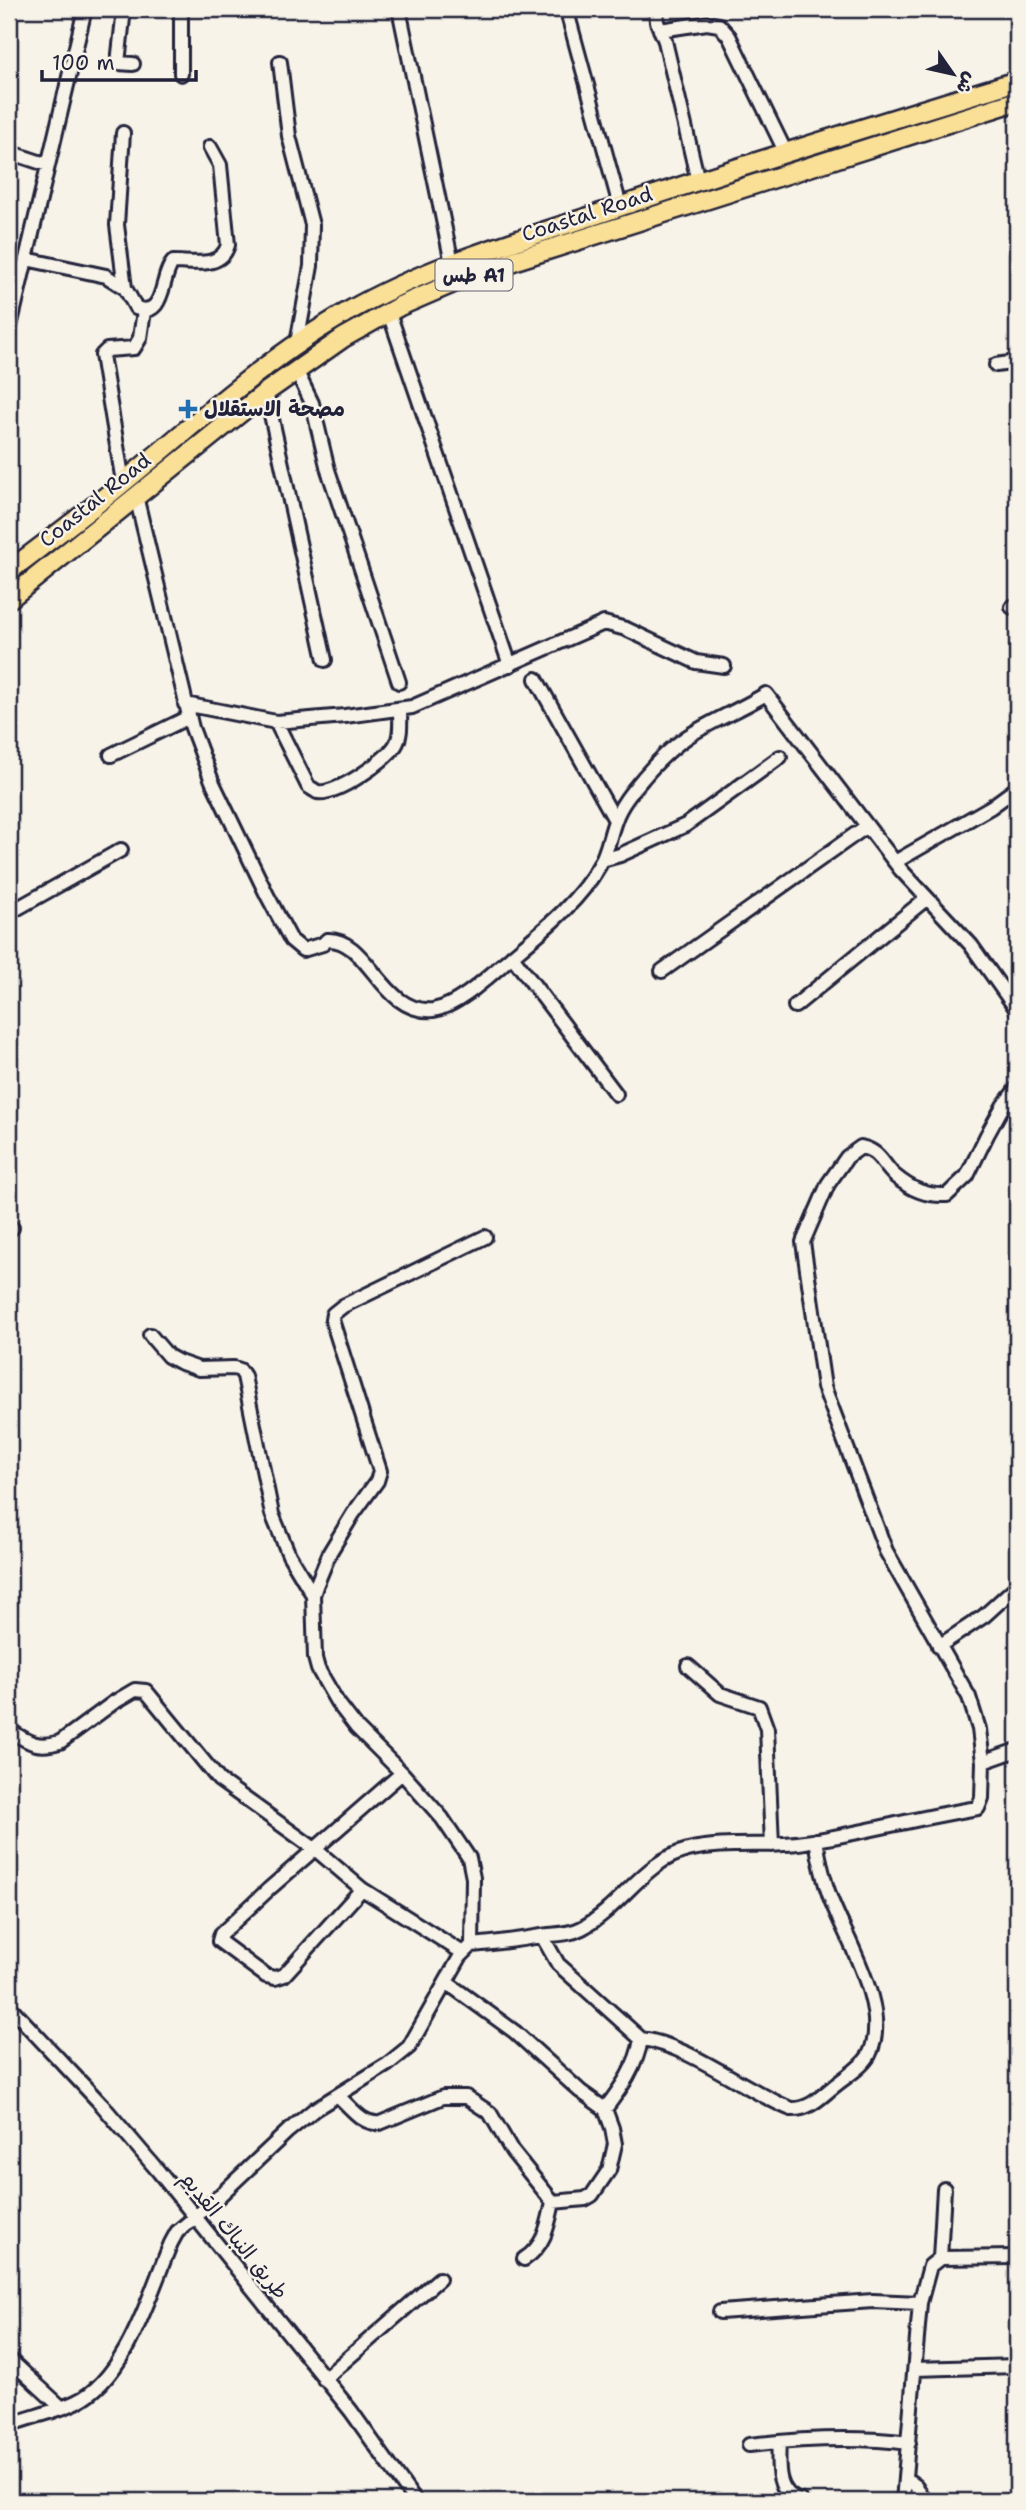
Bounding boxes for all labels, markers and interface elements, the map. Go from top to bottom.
scale bar [42,38,196,82]
north arrow [918,38,988,108]
text: 100 m [52,49,115,77]
text: ش [950,68,983,99]
street label: Coastal Road [518,180,656,248]
road number: طس A1 [435,260,512,290]
place label: مصحة الاستقلال [204,395,345,423]
marker: مصحة الاستقلال [178,399,198,419]
street label: Coastal Road [33,446,157,554]
street label: طريق النباك القديم [172,2165,294,2306]

